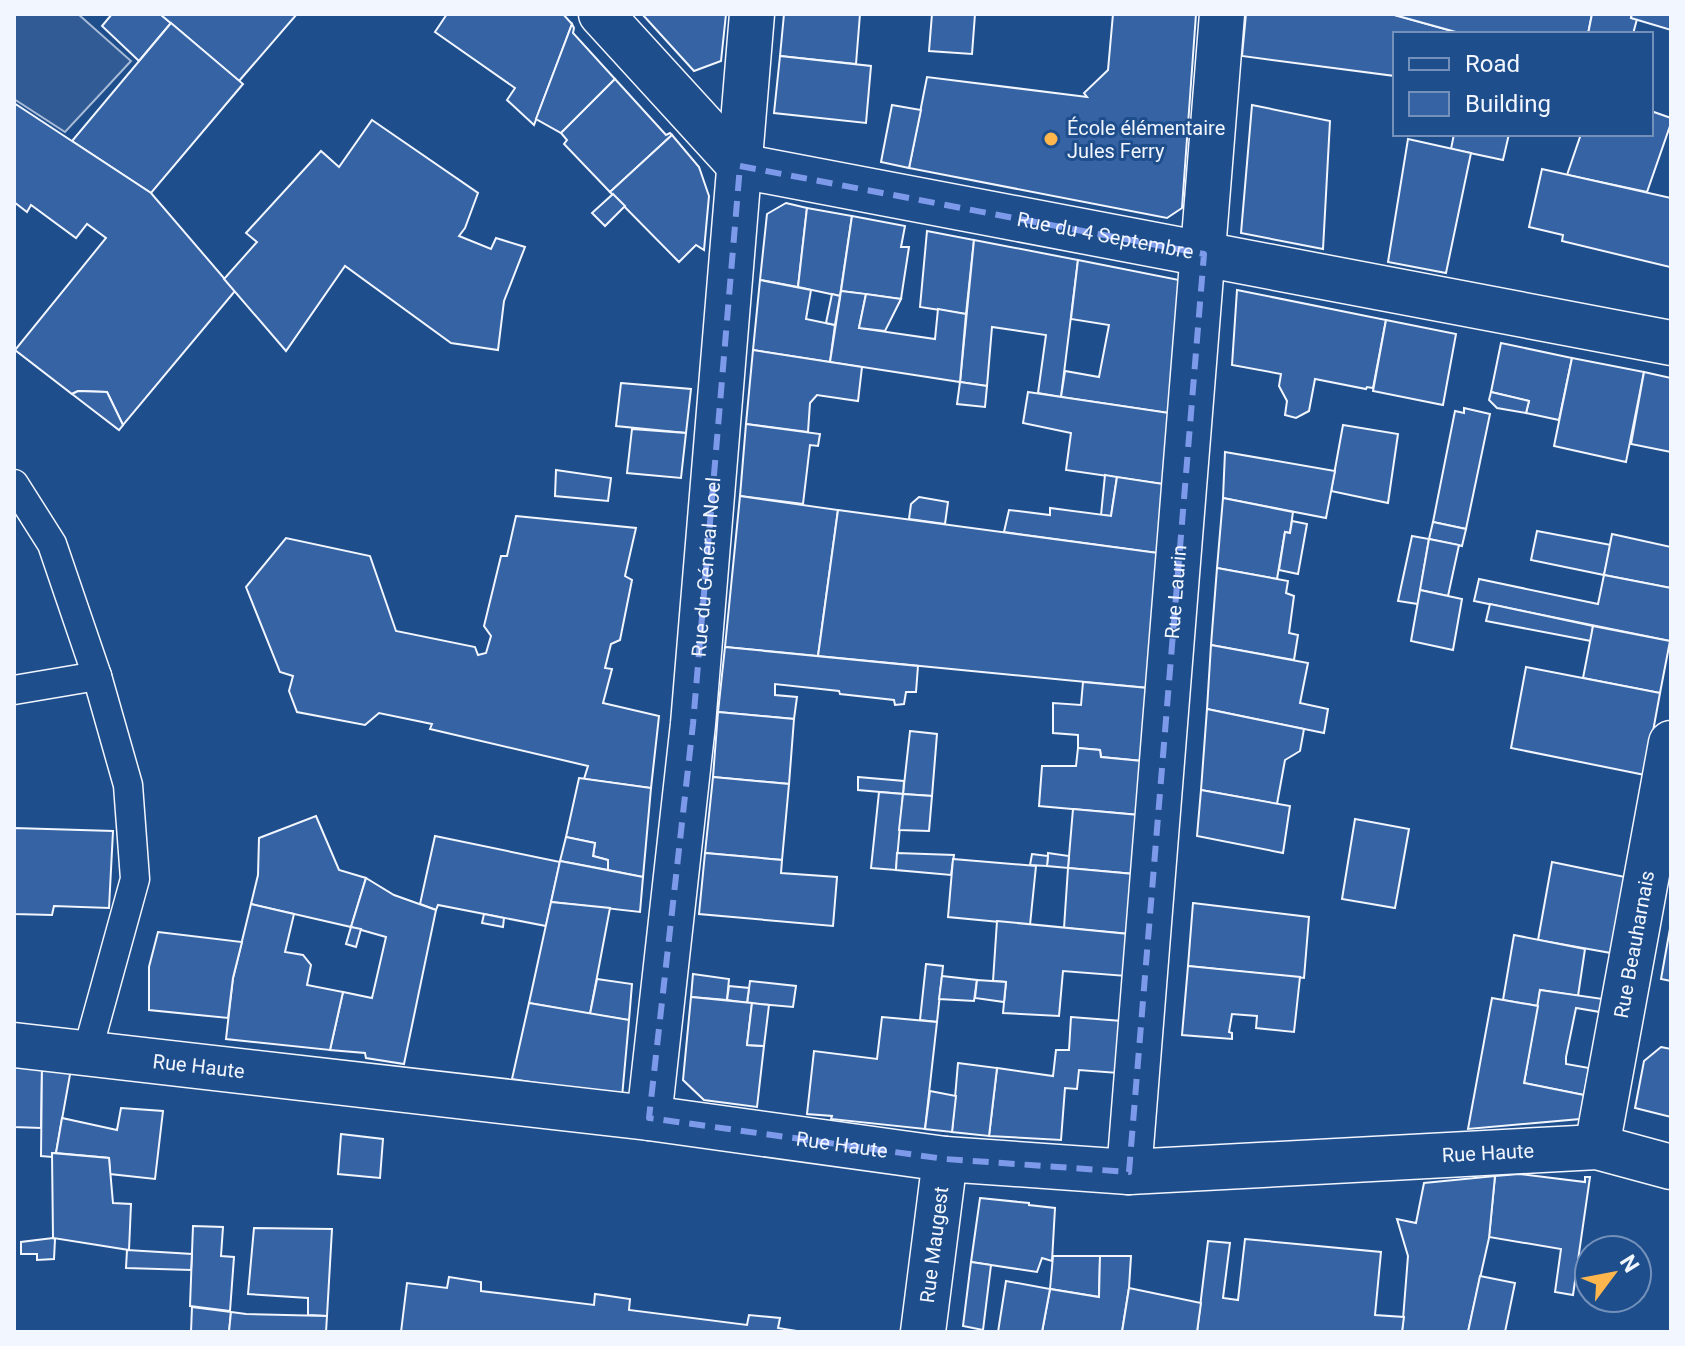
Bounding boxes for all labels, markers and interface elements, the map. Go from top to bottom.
legend [1393,32,1653,136]
text: Road [1465,50,1520,78]
text: Building [1465,90,1551,118]
place label: École élémentaire Jules Ferry [1067,116,1225,163]
marker: École élémentaire Jules Ferry [1042,130,1060,148]
street label: Rue du 4 Septembre [1015,207,1196,264]
street label: Rue du Général Noel [687,476,725,658]
street label: Rue Laurin [1160,544,1191,640]
street label: Rue Beauharnais [1609,869,1659,1020]
street label: Rue Haute [152,1049,246,1083]
street label: Rue Haute [795,1127,889,1163]
street label: Rue Haute [1441,1138,1535,1167]
street label: Rue Maugest [915,1185,953,1304]
north arrow [1573,1234,1653,1314]
text: N [1615,1250,1644,1277]

